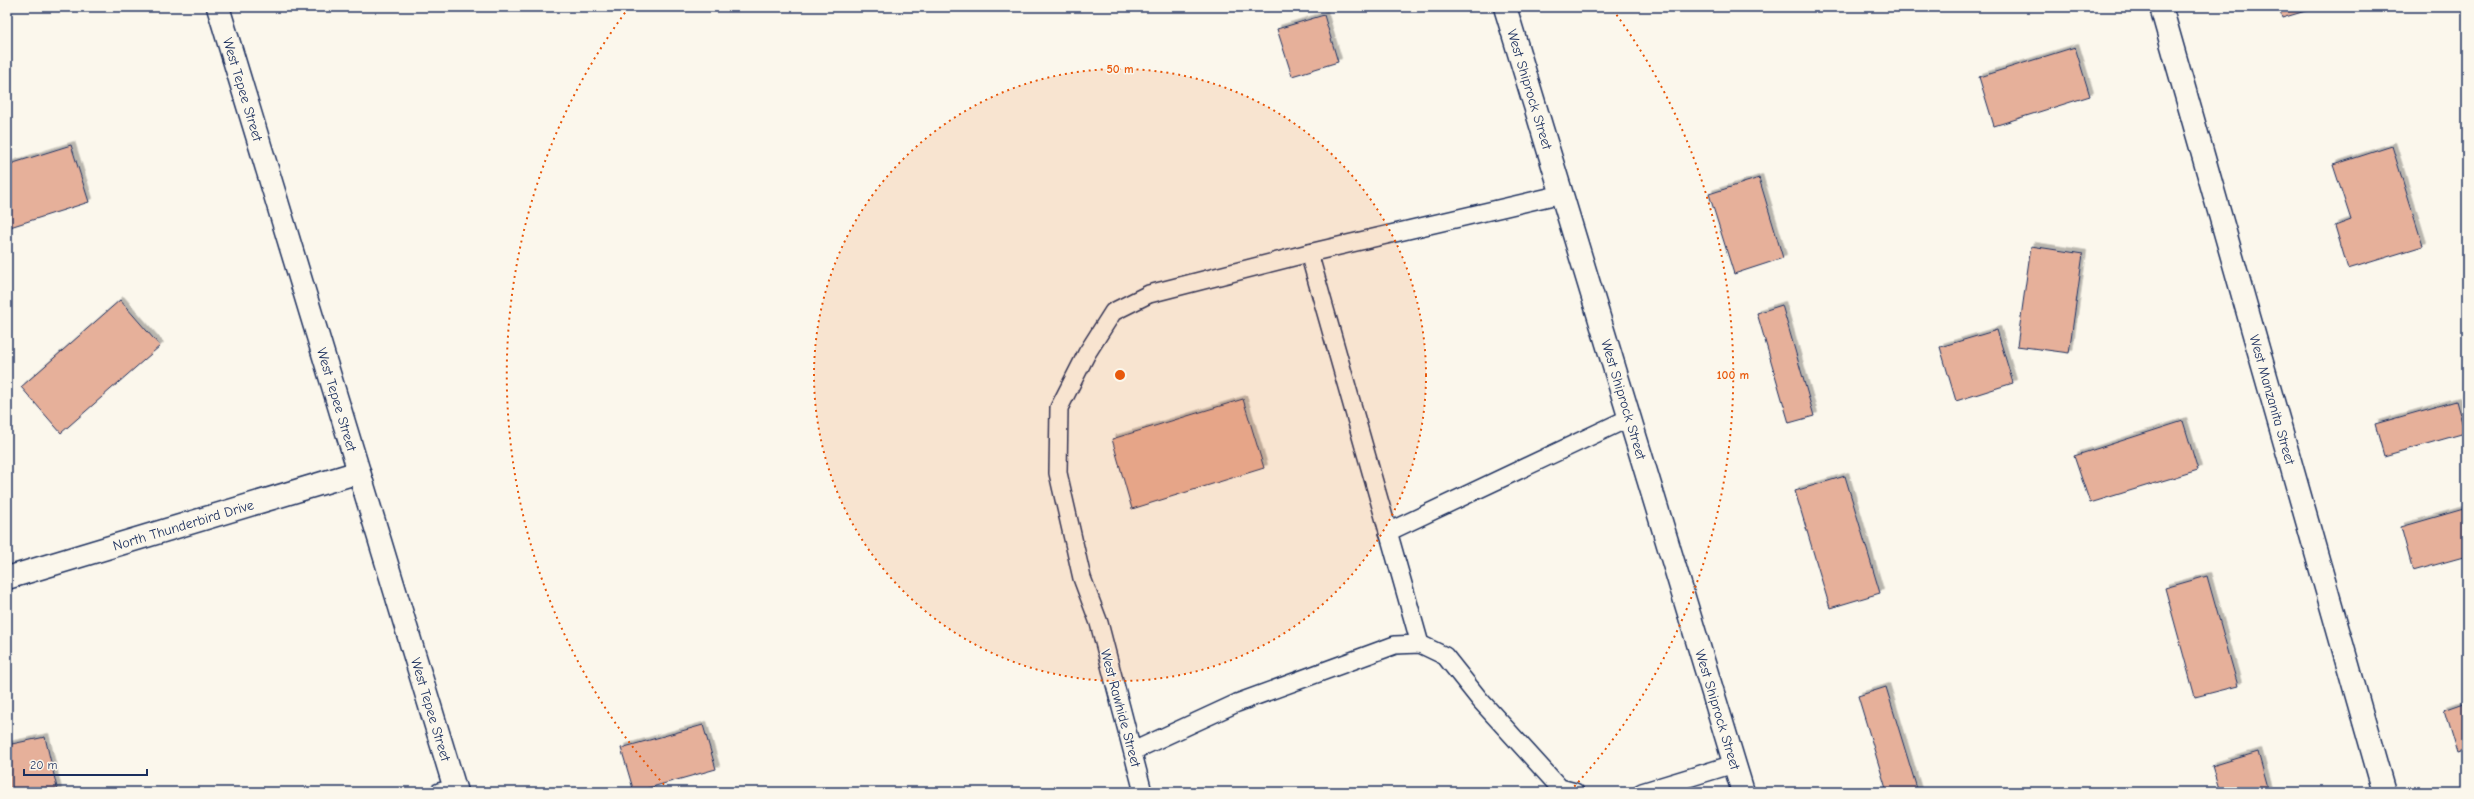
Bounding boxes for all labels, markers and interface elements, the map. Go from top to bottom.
street label: West Shiprock Street [1503,27,1556,153]
street label: West Tepee Street [219,36,266,144]
text: 50 m [1106,62,1134,76]
street label: West Manzanita Street [2246,333,2299,467]
street label: West Shiprock Street [1597,337,1650,463]
street label: West Tepee Street [313,346,360,454]
centre of rings [1113,368,1127,382]
text: 100 m [1717,368,1749,382]
street label: North Thunderbird Drive [111,496,256,555]
street label: West Rawhide Street [1097,647,1145,770]
street label: West Shiprock Street [1691,647,1744,773]
street label: West Tepee Street [407,656,454,764]
scale bar [24,751,147,777]
text: 20 m [30,758,58,772]

